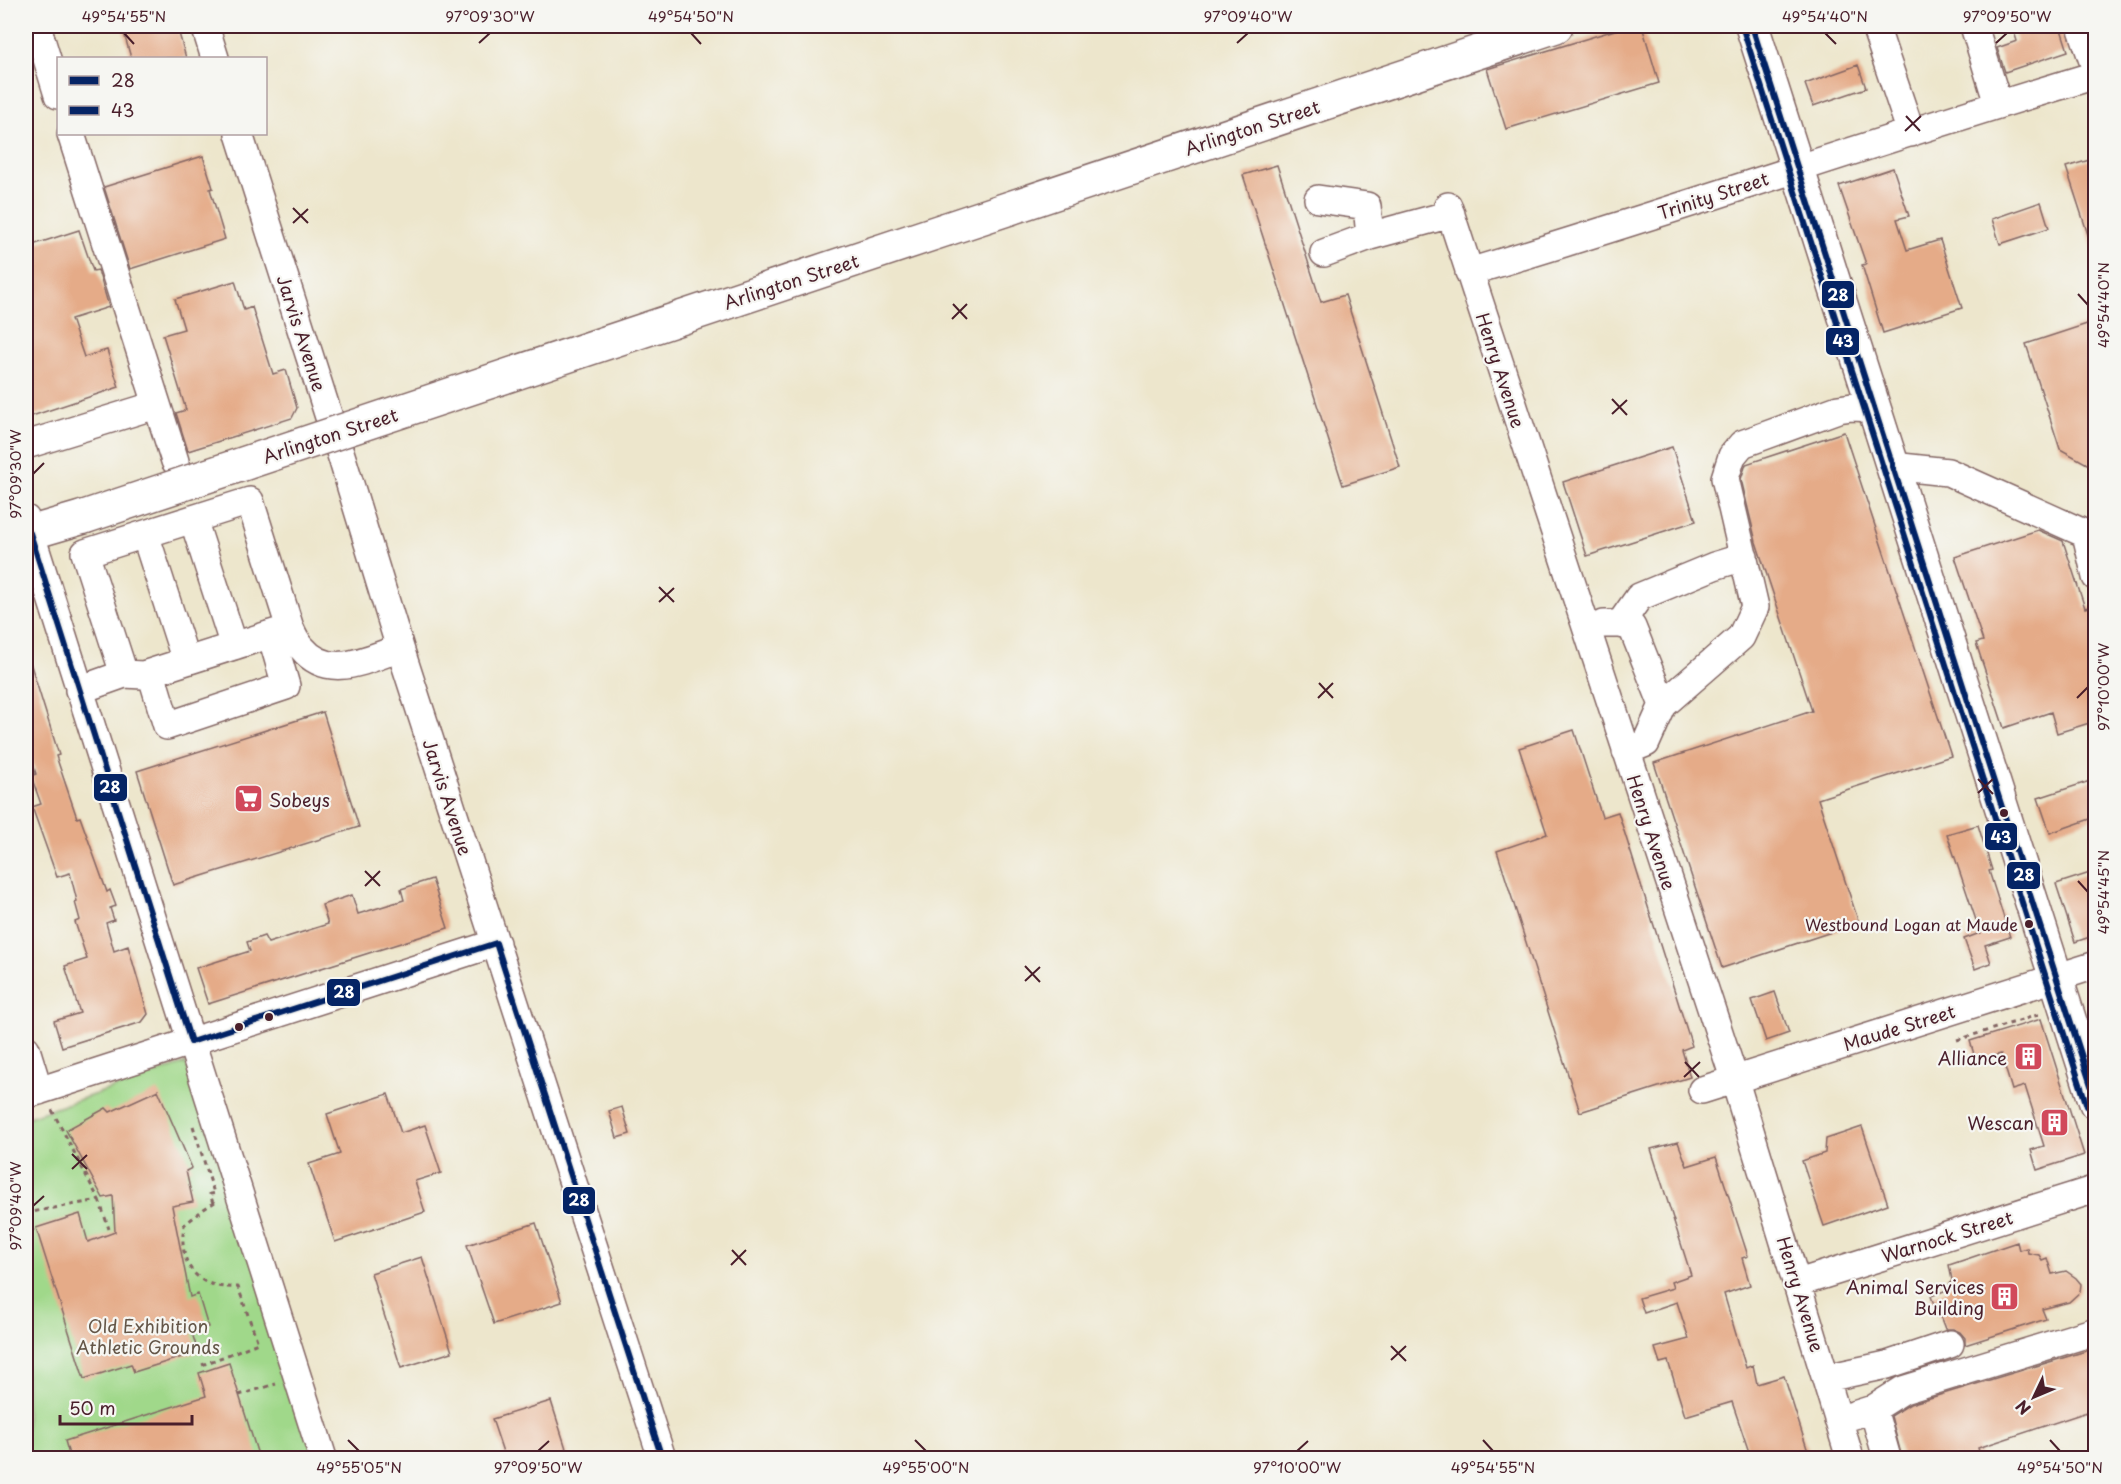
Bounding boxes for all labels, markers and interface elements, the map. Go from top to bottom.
text: 49°54'55"N [82,4,166,27]
text: 97°09'30"W [445,4,535,27]
text: 49°54'50"N [648,4,734,27]
text: 97°09'40"W [1203,4,1293,27]
text: 49°54'40"N [1782,4,1868,27]
text: 97°09'50"W [1963,4,2052,27]
legend [57,57,267,135]
text: 28 [111,66,135,93]
street label: Arlington Street [1181,92,1323,162]
text: 43 [111,96,134,123]
street label: Trinity Street [1654,164,1772,226]
street label: Arlington Street [720,246,862,316]
text: 49°54'40"N [2091,262,2114,348]
street label: Jarvis Avenue [270,271,334,395]
line badge: 28 [1821,280,1855,309]
text: 28 [1827,282,1849,306]
street label: Henry Avenue [1470,309,1532,431]
line badge: 43 [1825,327,1860,356]
text: 43 [1832,328,1854,352]
street label: Arlington Street [259,400,401,470]
text: 97°09'30"W [3,429,26,519]
text: 97°10'00"W [2091,642,2114,731]
street label: Jarvis Avenue [416,735,480,859]
street label: Henry Avenue [1621,771,1683,893]
line badge: 28 [93,773,128,802]
text: 28 [99,774,121,798]
supermarket icon: Sobeys [232,783,264,815]
place label: Sobeys [269,786,330,813]
unlabelled marker [1998,807,2010,819]
line badge: 43 [1984,822,2018,851]
text: 43 [1990,824,2012,848]
text: 49°54'45"N [2091,850,2114,934]
line badge: 28 [2006,861,2041,890]
text: 28 [2013,862,2035,886]
place label: Westbound Logan at Maude [1805,912,2018,936]
marker: Westbound Logan at Maude [2023,918,2035,930]
line badge: 28 [326,978,361,1007]
text: 28 [333,979,355,1003]
street label: Maude Street [1840,997,1958,1057]
unlabelled marker [263,1011,275,1023]
unlabelled marker [233,1021,245,1033]
building icon: Alliance [2012,1041,2044,1073]
place label: Alliance [1938,1044,2007,1071]
building icon: Wescan [2039,1106,2071,1138]
place label: Wescan [1967,1109,2034,1136]
text: 97°09'40"W [3,1161,26,1251]
line badge: 28 [562,1186,596,1215]
text: 28 [568,1187,590,1211]
street label: Warnock Street [1878,1203,2016,1269]
street label: Henry Avenue [1771,1233,1831,1355]
place label: Animal Services Building [1846,1273,1984,1321]
building icon: Animal Services Building [1989,1280,2021,1312]
park label: Old Exhibition Athletic Grounds [76,1312,220,1360]
north arrow [2004,1367,2064,1427]
scale bar [60,1388,192,1426]
text: 50 m [69,1394,116,1421]
text: N [2009,1395,2036,1421]
text: 49°55'05"N [316,1455,402,1478]
text: 97°09'50"W [494,1455,583,1478]
text: 49°55'00"N [882,1455,970,1478]
text: 97°10'00"W [1253,1455,1342,1478]
text: 49°54'55"N [1451,1455,1535,1478]
text: 49°54'50"N [2017,1455,2103,1478]

